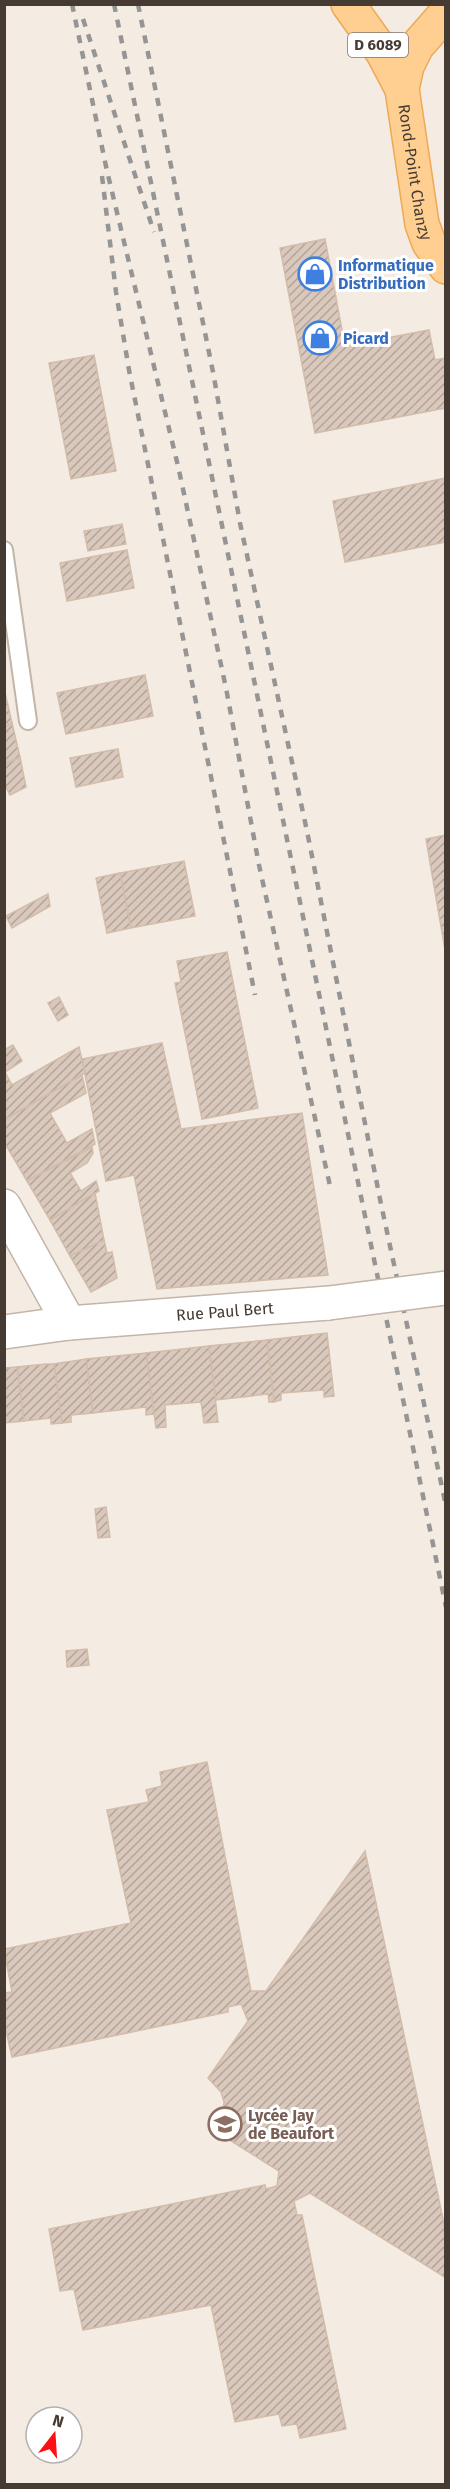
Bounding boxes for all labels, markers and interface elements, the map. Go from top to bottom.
road number: D 6089 [348,33,408,57]
street label: Rond-Point Chanzy [394,103,436,243]
shop icon: Informatique Distribution [297,256,333,292]
place label: Informatique Distribution [338,256,434,293]
shop icon: Picard [302,320,338,356]
place label: Picard [343,329,389,348]
street label: Rue Paul Bert [175,1298,275,1325]
school or university icon: Lycée Jay de Beaufort [207,2106,243,2142]
place label: Lycée Jay de Beaufort [248,2106,335,2143]
north arrow [24,2405,84,2465]
text: N [50,2410,66,2432]

